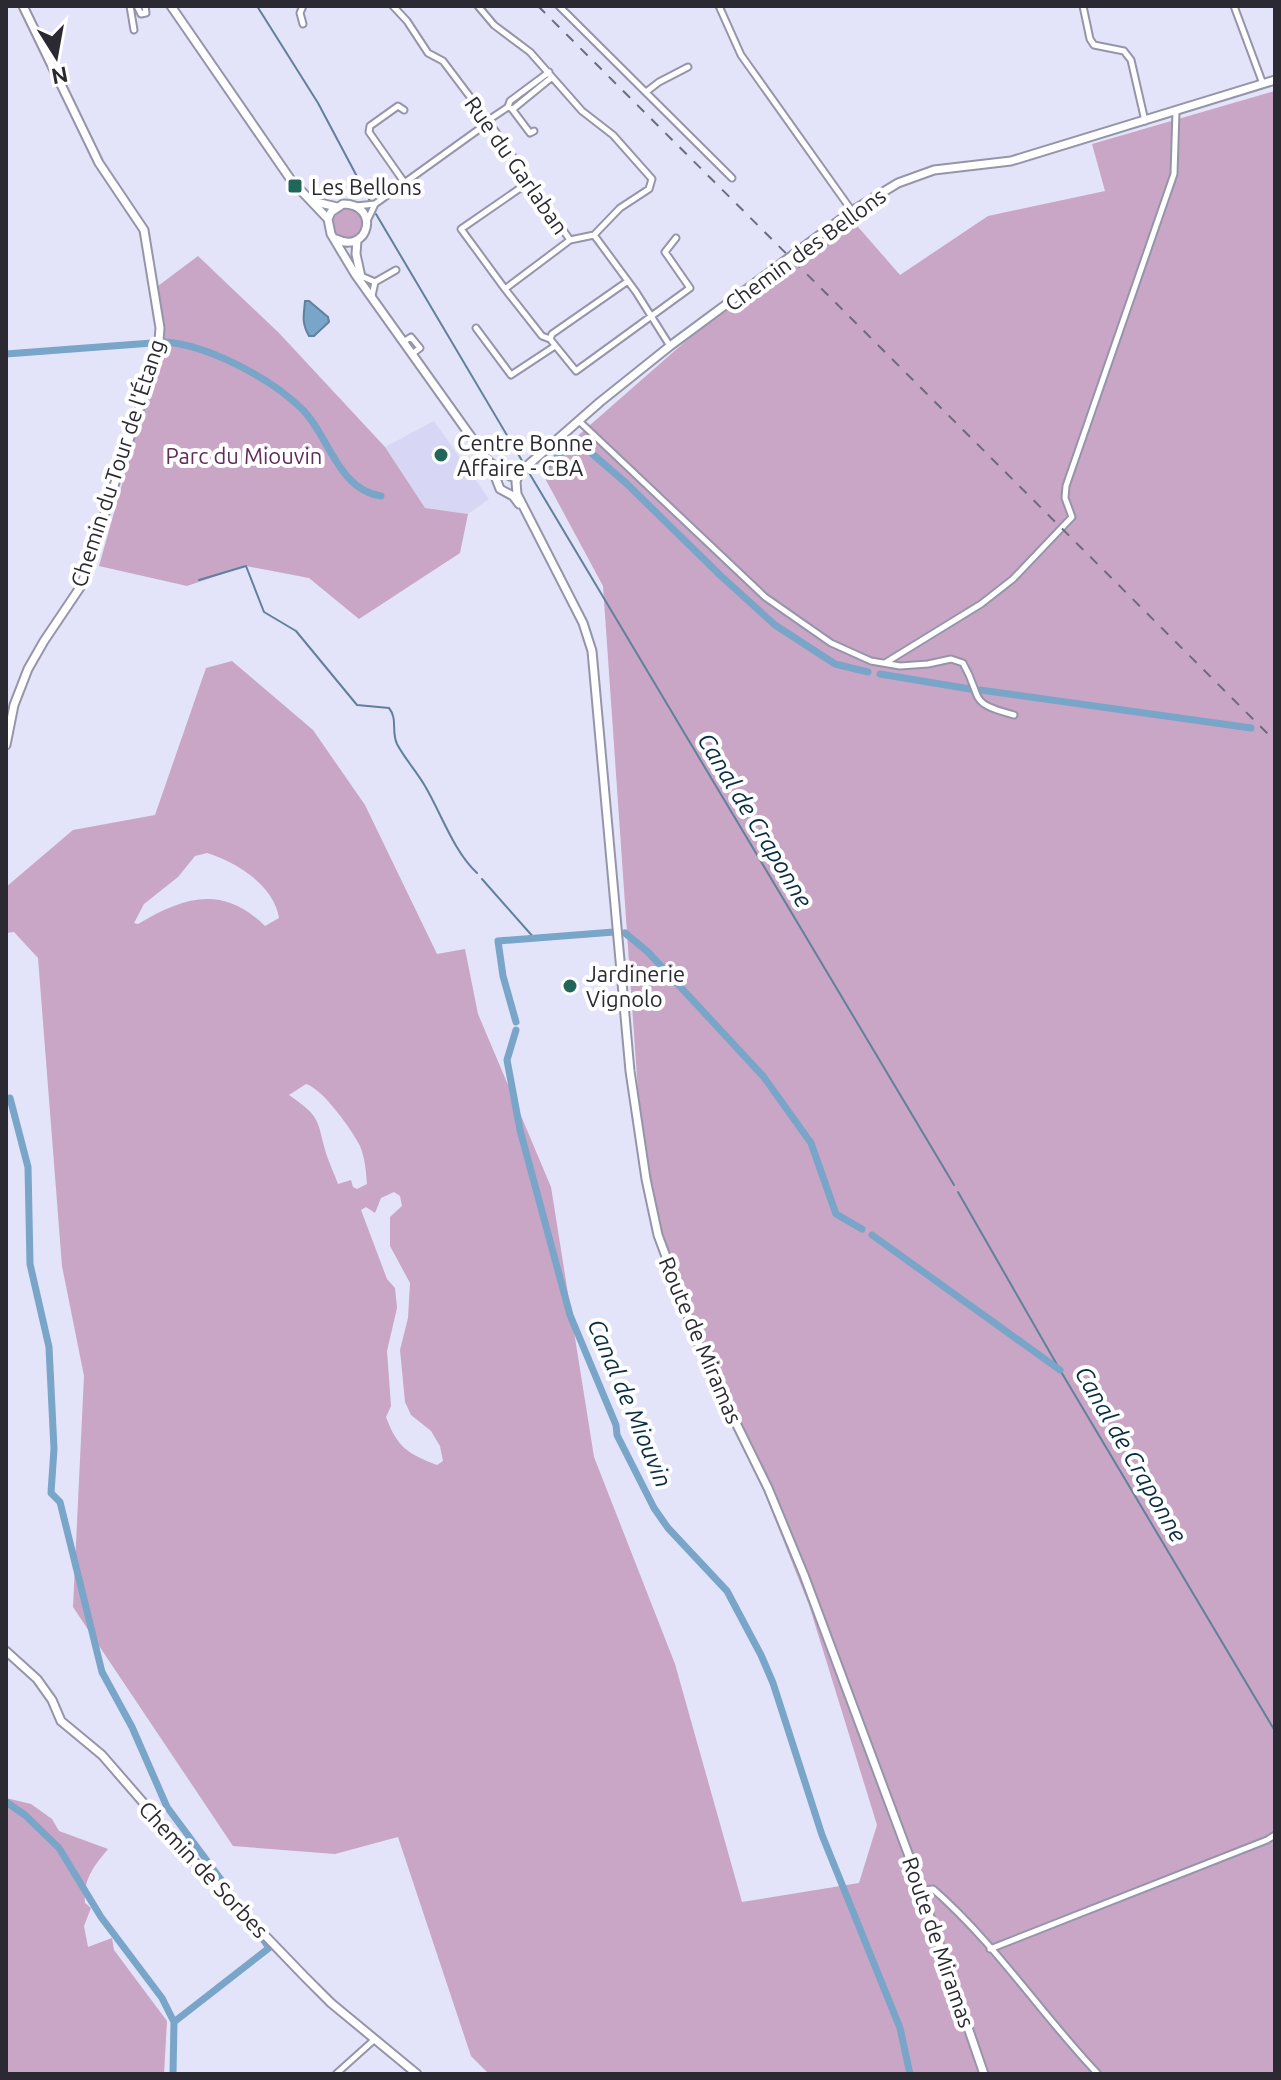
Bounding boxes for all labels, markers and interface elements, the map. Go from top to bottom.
north arrow [16,16,96,96]
text: N [49,62,70,90]
street label: Rue du Garlaban [460,91,574,239]
place label: Les Bellons [311,174,422,199]
marker: Les Bellons [286,177,304,195]
street label: Chemin des Bellons [720,182,890,316]
street label: Chemin du Tour de l'Étang [64,336,169,590]
place label: Centre Bonne Affaire - CBA [457,430,593,480]
park label: Parc du Miouvin [166,443,322,468]
marker: Centre Bonne Affaire - CBA [432,446,450,464]
water label: Canal de Craponne [692,728,818,912]
place label: Jardinerie Vignolo [586,961,685,1011]
marker: Jardinerie Vignolo [561,977,579,995]
street label: Route de Miramas [655,1253,747,1427]
water label: Canal de Miouvin [582,1315,678,1491]
water label: Canal de Craponne [1070,1361,1192,1547]
street label: Chemin de Sorbes [134,1796,274,1942]
street label: Route de Miramas [898,1853,980,2031]

